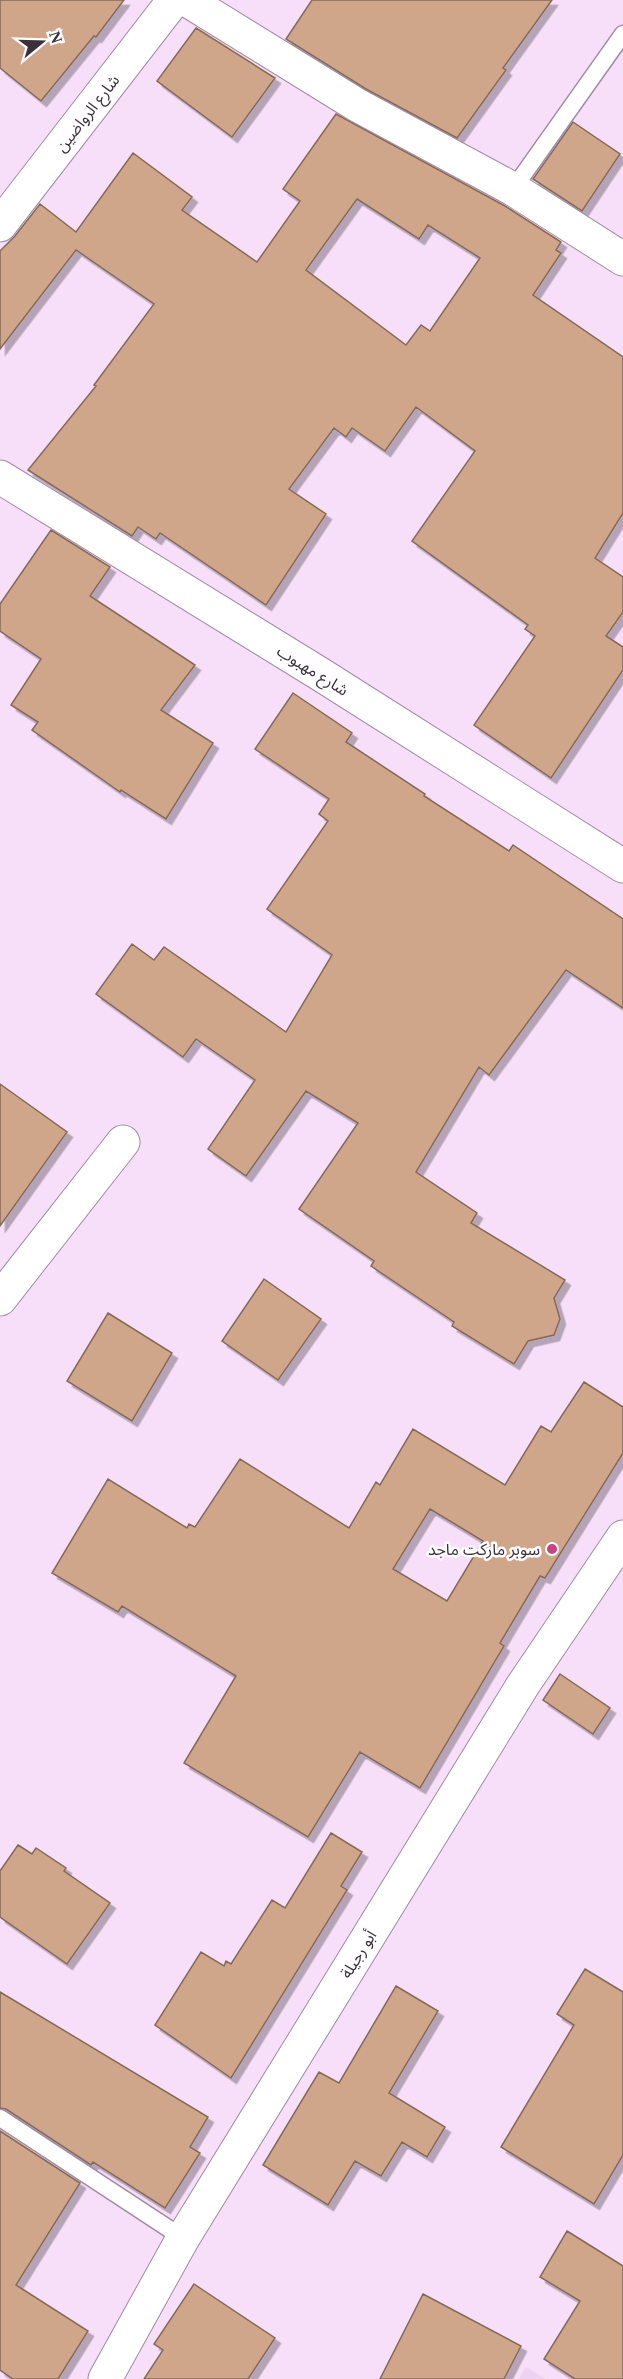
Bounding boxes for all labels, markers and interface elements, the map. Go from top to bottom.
north arrow [12,12,72,72]
text: N [46,29,66,46]
street label: شارع الرواضين [52,72,126,157]
street label: شارع مهبوب [272,642,351,702]
place label: سوبر ماركت ماجد [428,1541,540,1559]
marker: سوبر ماركت ماجد [545,1542,559,1556]
street label: أبو رجيلة [336,1927,380,1982]

